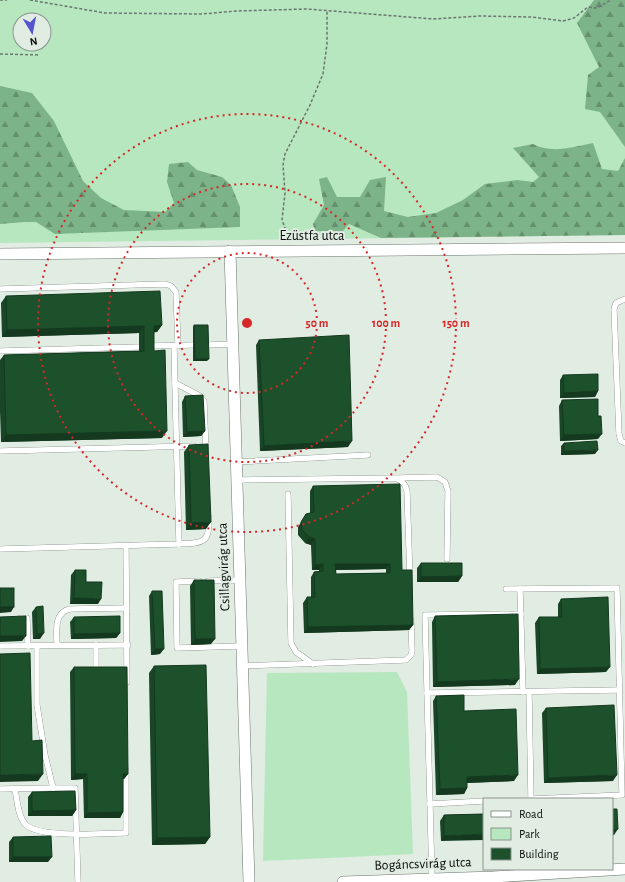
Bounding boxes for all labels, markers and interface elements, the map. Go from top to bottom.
north arrow [12,12,52,52]
text: N [29,35,38,47]
street label: Ezüstfa utca [279,229,345,243]
centre of rings [240,316,254,330]
text: 50 m [306,317,329,329]
text: 100 m [372,317,400,329]
text: 150 m [442,317,470,329]
street label: Csillagvirág utca [215,522,233,611]
legend [483,798,613,870]
text: Road [519,808,543,820]
text: Park [519,828,540,840]
text: Building [519,848,559,860]
street label: Bogáncsvirág utca [374,855,472,873]

